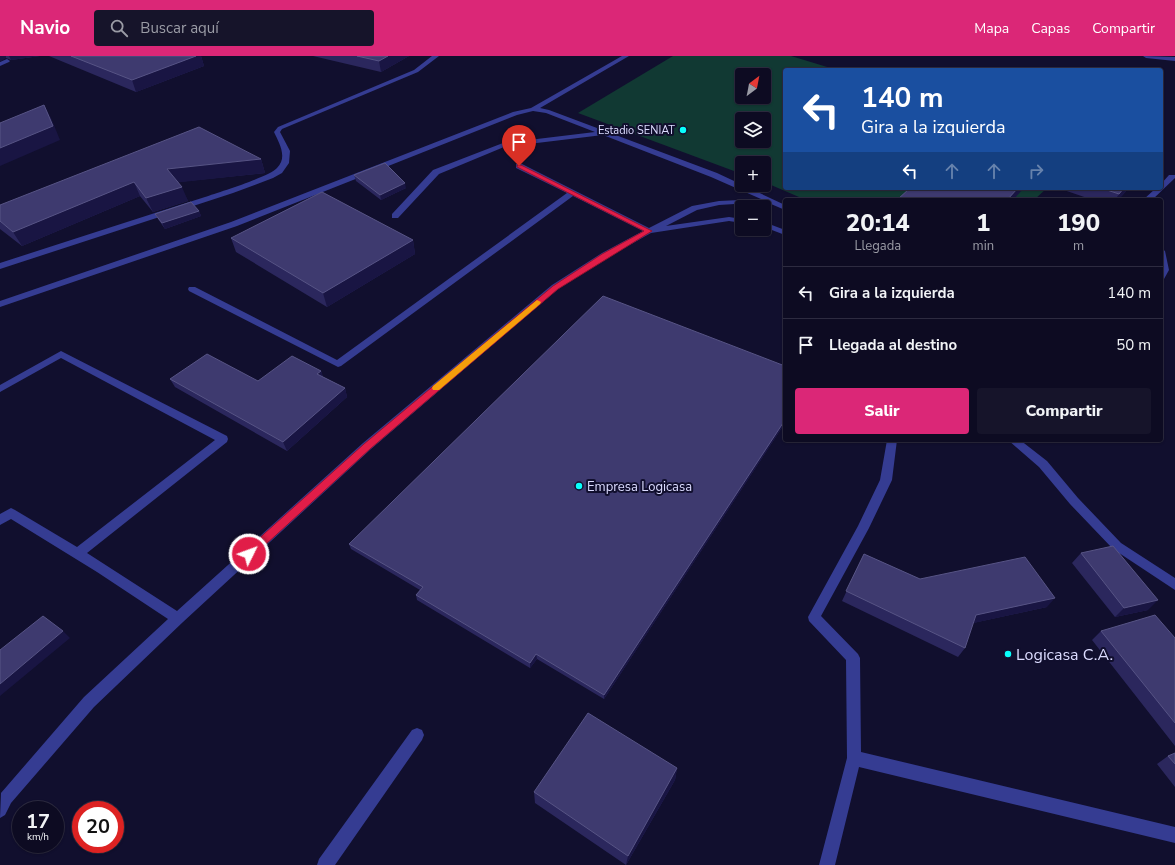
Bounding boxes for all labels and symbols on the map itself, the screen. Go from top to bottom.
north arrow [735,68,771,104]
place label: Estadio SENIAT [598,123,675,138]
pin [502,125,536,166]
marker: Estadio SENIAT [678,125,688,135]
place label: Empresa Logicasa [587,478,692,496]
marker: Empresa Logicasa [574,481,584,491]
position arrow [228,533,270,575]
place label: Logicasa C.A. [1016,644,1113,666]
marker: Logicasa C.A. [1003,649,1013,659]
speed limit sign: 20 [72,801,124,853]

